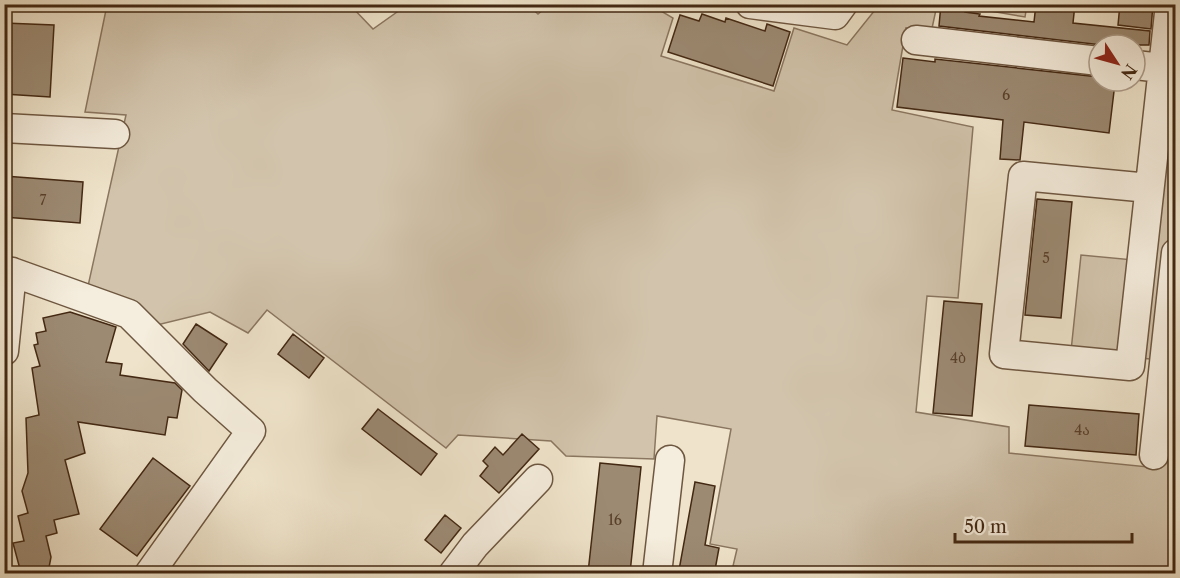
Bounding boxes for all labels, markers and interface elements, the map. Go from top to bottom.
north arrow [1087,33,1147,93]
text: N [1117,60,1141,83]
house number: 6 [1002,86,1010,104]
house number: 7 [40,191,47,209]
house number: 5 [1042,249,1050,267]
house number: 4ბ [950,349,966,367]
house number: 4ა [1074,421,1090,439]
scale bar [955,506,1132,544]
house number: 16 [608,511,622,529]
text: 50 m [964,516,1007,538]

